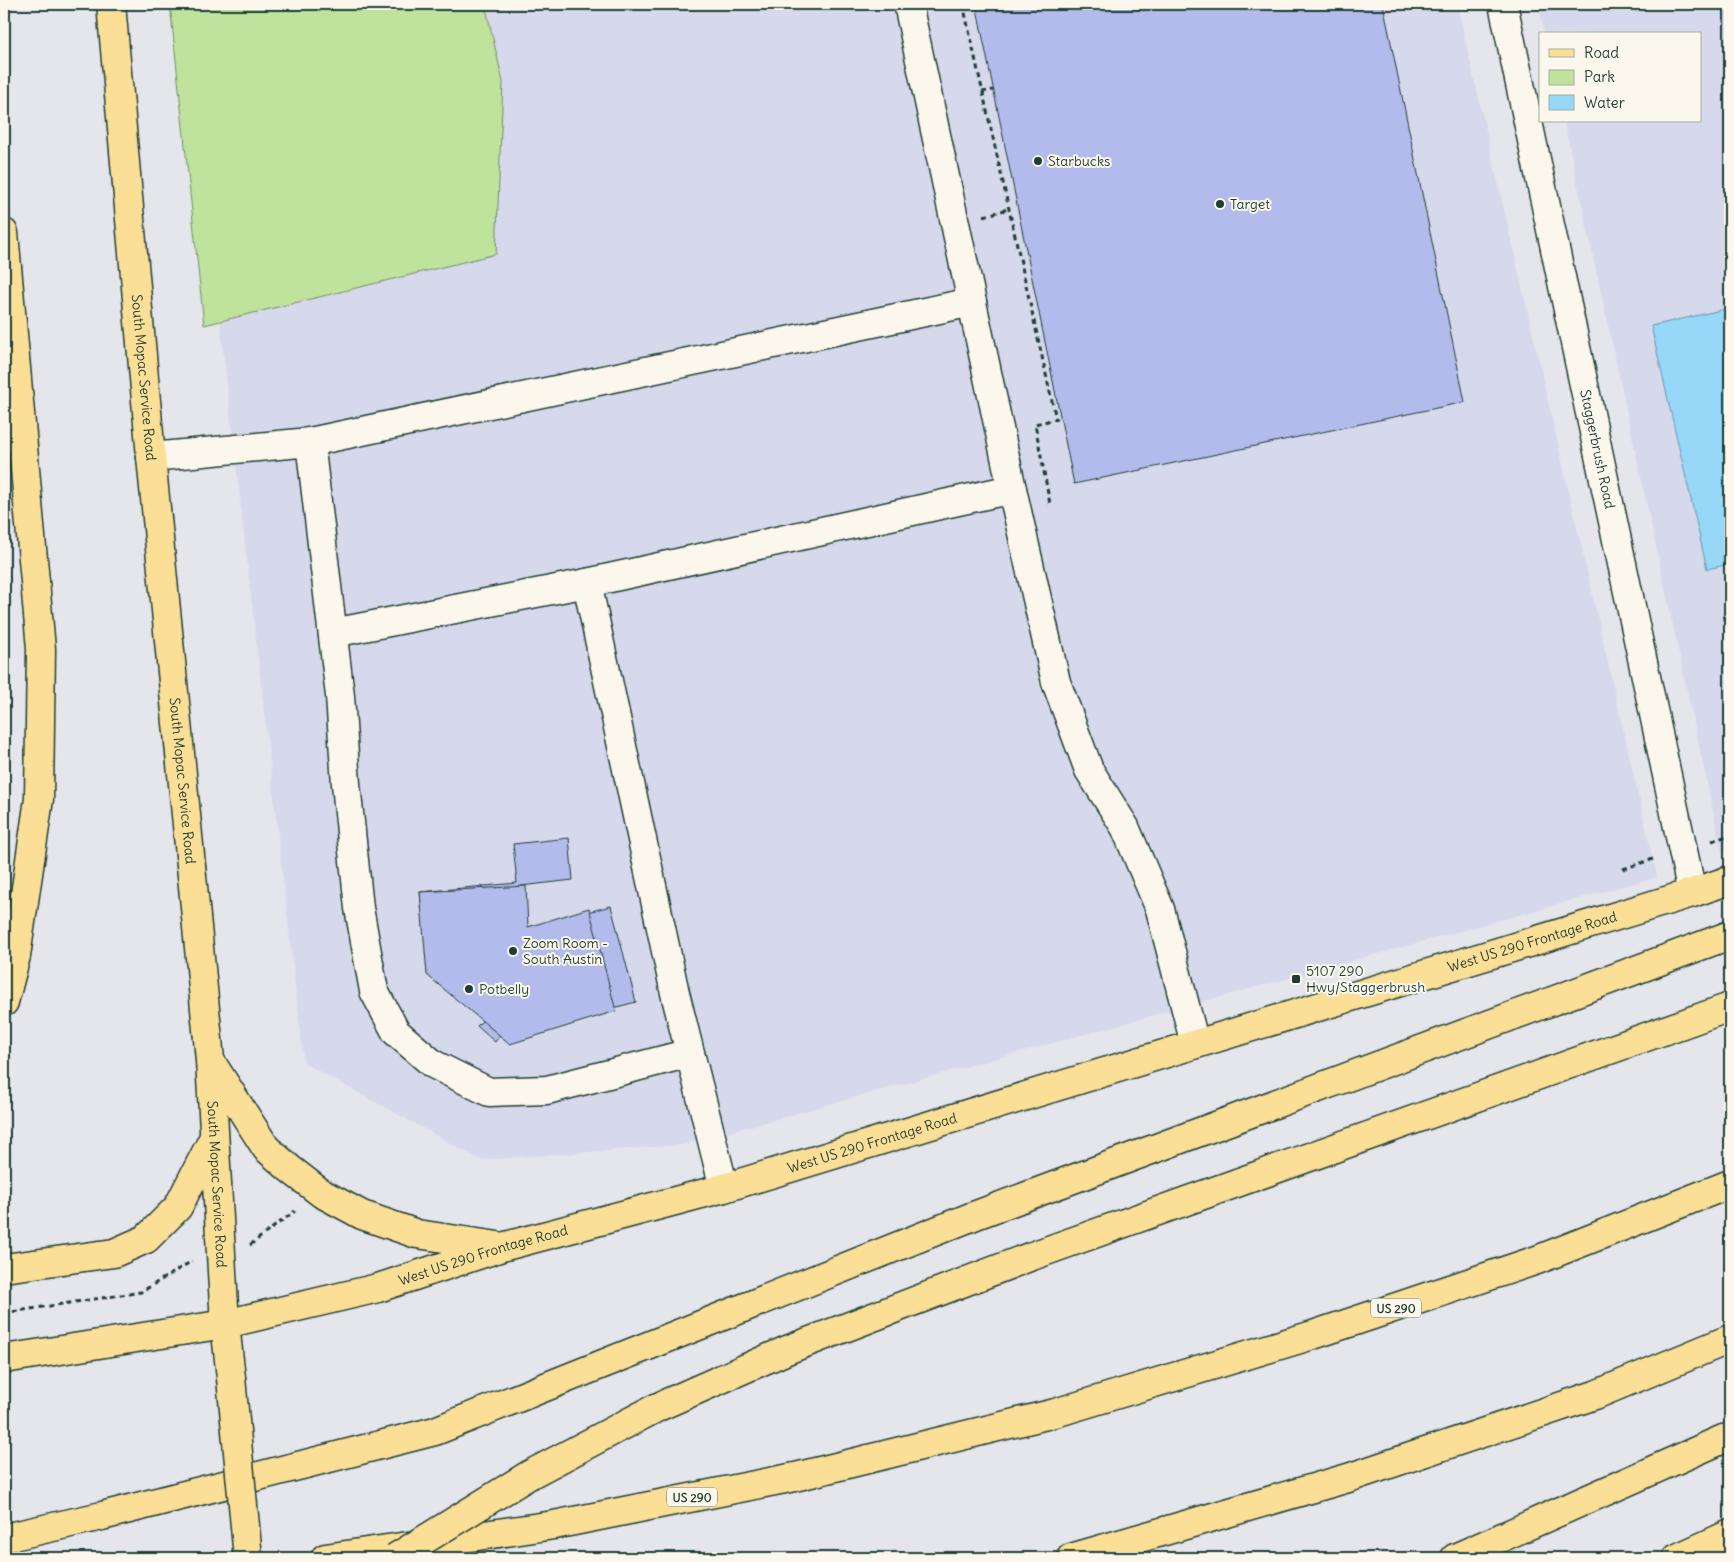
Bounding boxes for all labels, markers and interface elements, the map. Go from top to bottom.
legend [1539,32,1702,122]
text: Road [1584,43,1619,62]
text: Park [1584,67,1615,86]
text: Water [1584,93,1625,112]
place label: Starbucks [1048,152,1110,170]
marker: Starbucks [1032,155,1044,167]
place label: Target [1230,195,1270,213]
marker: Target [1214,198,1226,210]
street label: South Mopac Service Road [128,294,160,462]
street label: Staggerbrush Road [1576,388,1619,510]
street label: South Mopac Service Road [166,697,200,865]
street label: West US 290 Frontage Road [1445,907,1619,976]
place label: Zoom Room - South Austin [523,934,608,968]
marker: Zoom Room - South Austin [507,945,519,957]
place label: 5107 290 Hwy/Staggerbrush [1306,962,1425,996]
marker: 5107 290 Hwy/Staggerbrush [1290,973,1302,985]
place label: Potbelly [479,980,529,998]
marker: Potbelly [463,983,475,995]
street label: South Mopac Service Road [203,1100,231,1268]
street label: West US 290 Frontage Road [785,1109,959,1177]
street label: West US 290 Frontage Road [396,1221,570,1290]
road number: US 290 [1371,1299,1421,1318]
road number: US 290 [667,1488,717,1506]

